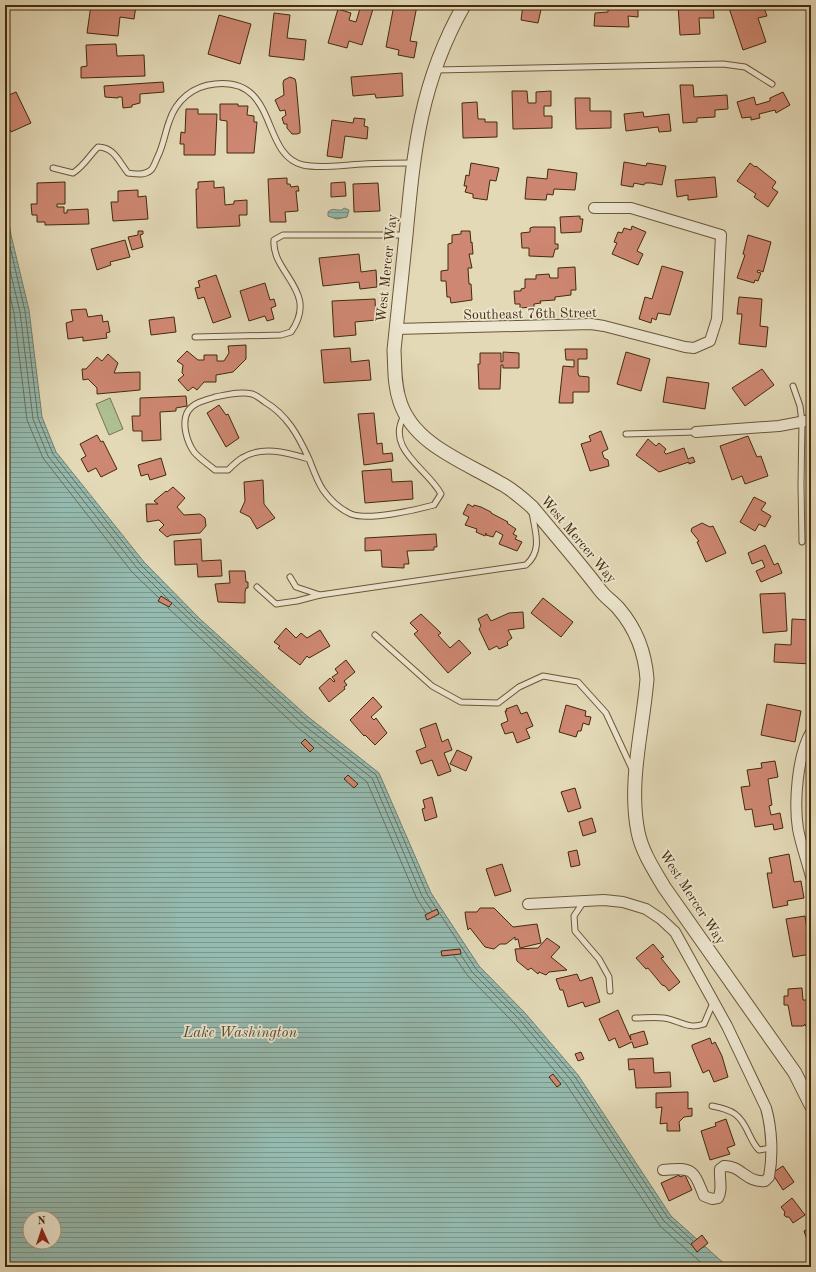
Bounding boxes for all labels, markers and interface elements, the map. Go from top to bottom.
street label: West Mercer Way [374,213,400,323]
street label: Southeast 76th Street [463,306,597,322]
street label: West Mercer Way [538,493,619,586]
street label: West Mercer Way [657,848,728,948]
water label: Lake Washington [182,1026,297,1041]
north arrow [22,1210,62,1250]
text: N [37,1216,47,1227]

